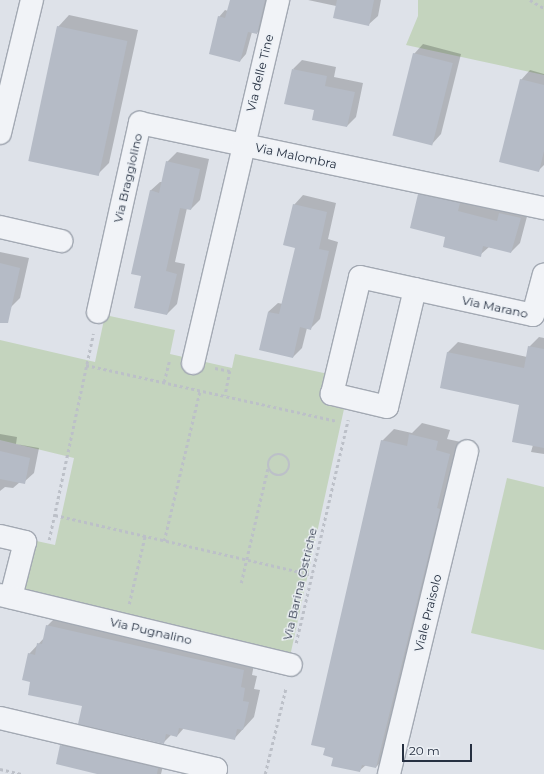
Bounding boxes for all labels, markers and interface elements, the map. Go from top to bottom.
street label: Via delle Tine [243,33,277,113]
street label: Via Braggiolino [111,132,145,224]
street label: Via Malombra [254,140,338,172]
street label: Via Marano [461,293,529,321]
street label: Via Barina Ostriche [280,526,320,642]
street label: Viale Praisolo [411,573,445,653]
street label: Via Pugnalino [109,615,193,647]
scale bar [404,736,474,762]
text: 20 m [409,743,440,758]

